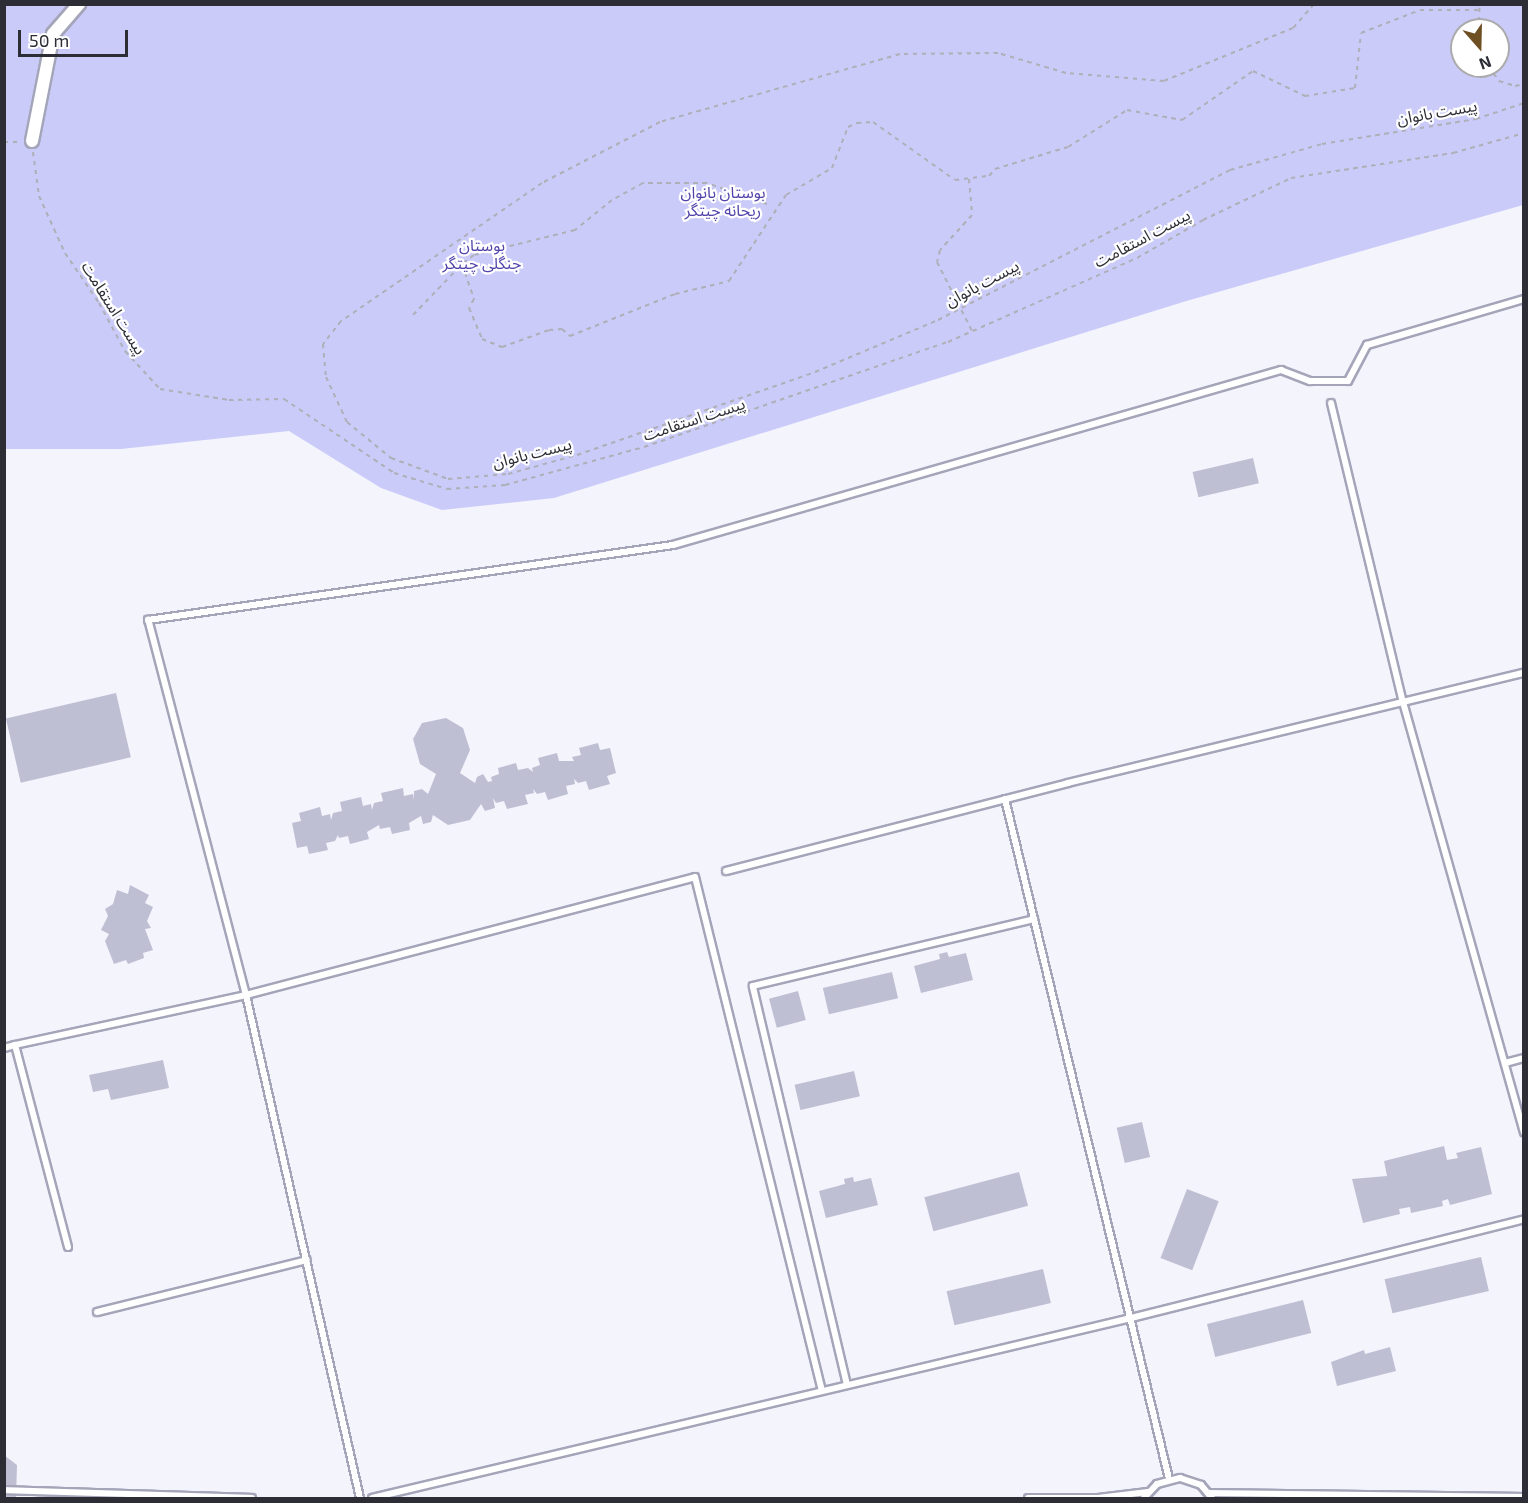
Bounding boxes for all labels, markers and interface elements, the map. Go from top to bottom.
scale bar [21,18,130,56]
north arrow [1450,18,1510,78]
text: 50 m [29,29,69,51]
text: N [1477,53,1494,74]
street label: پیست بانوان [1395,96,1479,128]
park label: بوستان بانوان ریحانه چیتگر [680,182,766,220]
street label: پیست استقامت [1091,205,1193,271]
park label: بوستان جنگلی چیتگر [442,235,522,273]
street label: پیست بانوان [942,256,1022,310]
street label: پیست استقامت [78,258,150,358]
street label: پیست استقامت [641,393,747,445]
street label: پیست بانوان [490,434,574,472]

